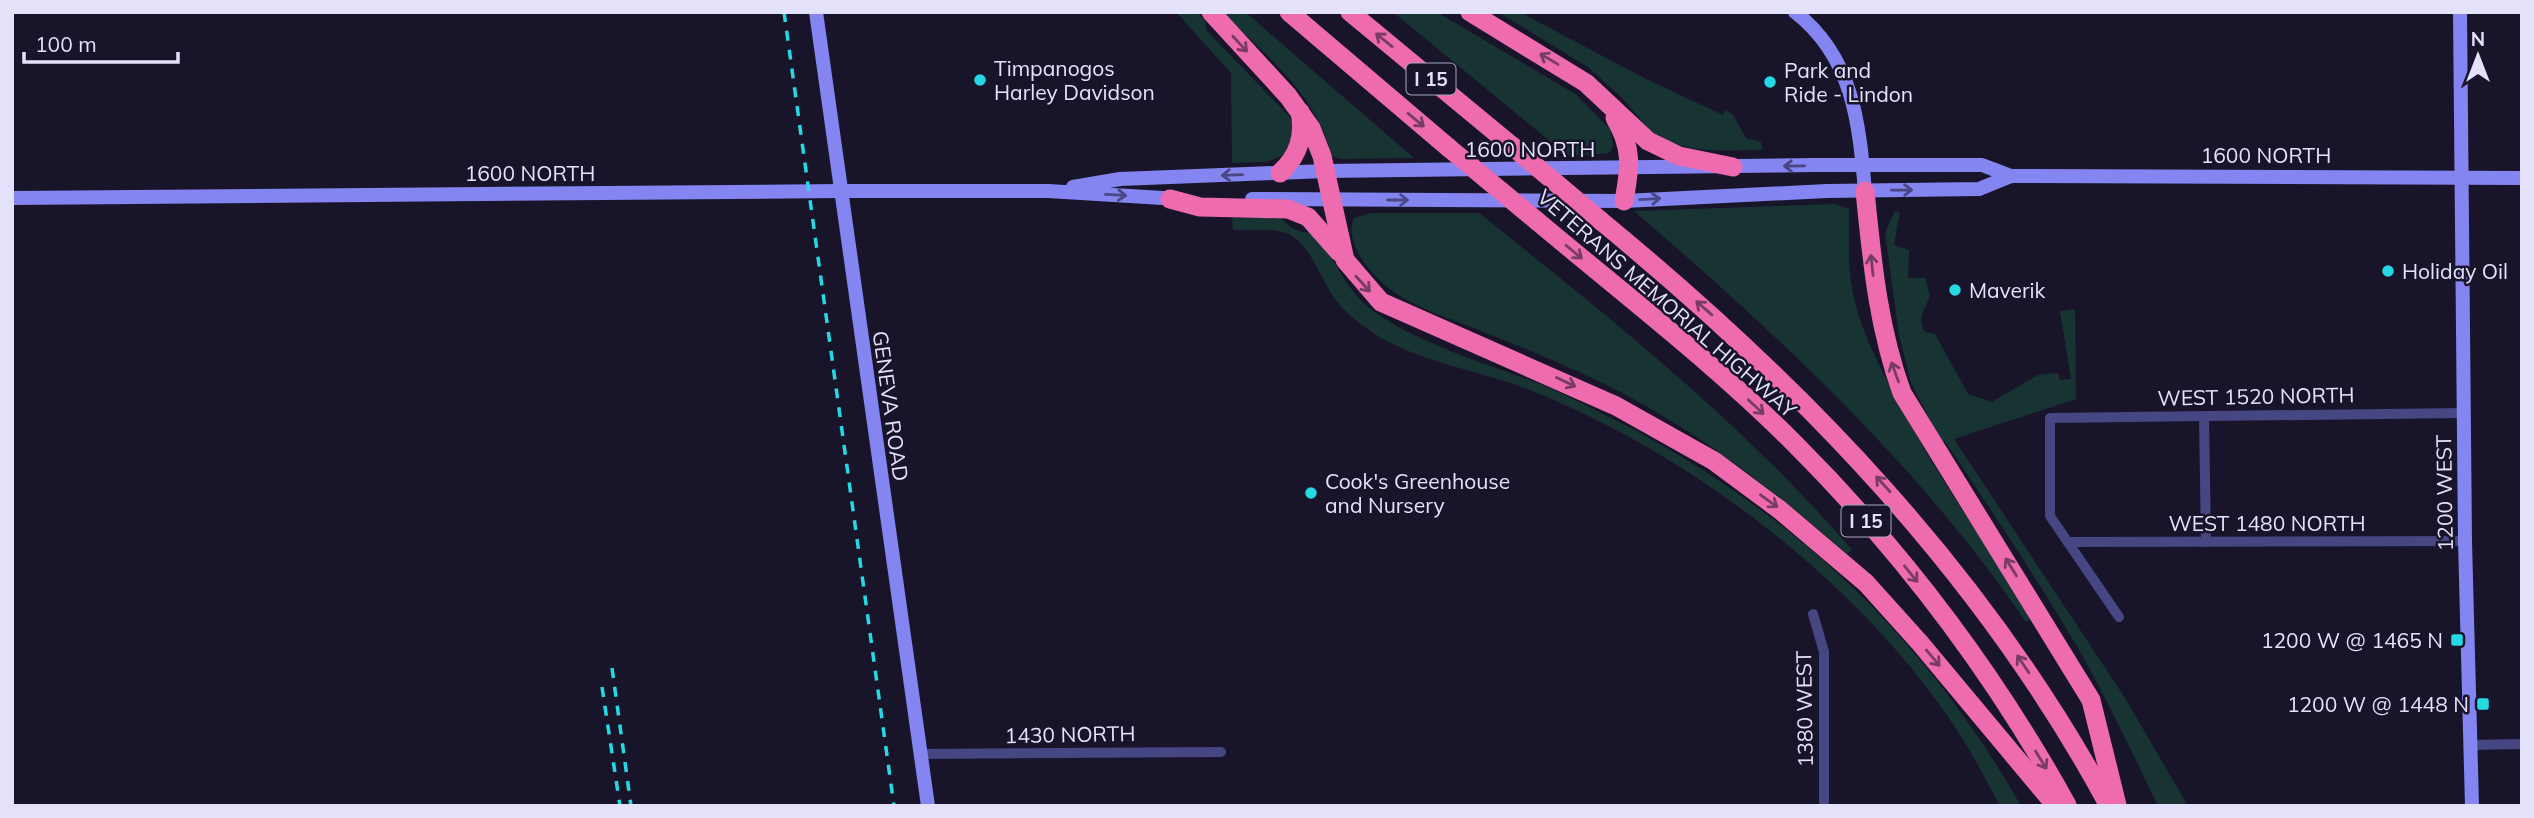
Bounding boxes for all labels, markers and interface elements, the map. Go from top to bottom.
scale bar [24,21,178,65]
north arrow [2443,21,2513,91]
text: N [2471,27,2485,51]
text: 100 m [35,31,97,57]
one-way arrow [1375,32,1393,48]
one-way arrow [1232,35,1249,52]
one-way arrow [1539,52,1559,66]
place label: Timpanogos Harley Davidson [994,55,1155,105]
place label: Park and Ride - Lindon [1784,57,1913,107]
road number: I 15 [1406,64,1456,94]
marker: Timpanogos Harley Davidson [972,72,988,88]
marker: Park and Ride - Lindon [1762,74,1778,90]
one-way arrow [1407,112,1425,128]
street label: 1600 NORTH [1465,136,1595,162]
street label: 1600 NORTH [2201,142,2331,168]
one-way arrow [1783,159,1806,173]
street label: 1600 NORTH [465,160,595,186]
one-way arrow [1221,168,1244,181]
street label: VETERANS MEMORIAL HIGHWAY [1532,183,1802,423]
one-way arrow [1890,184,1913,197]
one-way arrow [1104,189,1127,202]
one-way arrow [1387,193,1410,207]
one-way arrow [1639,193,1662,206]
one-way arrow [1565,245,1583,260]
one-way arrow [1865,254,1878,277]
place label: Holiday Oil [2402,258,2508,284]
marker: Holiday Oil [2380,263,2396,279]
one-way arrow [1355,275,1372,292]
place label: Maverik [1969,277,2046,303]
marker: Maverik [1947,282,1963,298]
one-way arrow [1695,300,1713,316]
street label: GENEVA ROAD [868,329,914,483]
one-way arrow [1888,361,1901,383]
one-way arrow [1555,376,1576,389]
street label: WEST 1520 NORTH [2157,381,2355,411]
one-way arrow [1748,399,1765,416]
street label: 1200 WEST [2430,434,2458,552]
place label: Cook's Greenhouse and Nursery [1325,468,1510,518]
one-way arrow [1875,476,1891,494]
marker: Cook's Greenhouse and Nursery [1303,485,1319,501]
one-way arrow [1759,494,1778,508]
road number: I 15 [1842,506,1890,536]
street label: WEST 1480 NORTH [2168,510,2366,536]
one-way arrow [2003,558,2017,578]
one-way arrow [1903,565,1918,583]
place label: 1200 W @ 1465 N [2261,627,2443,653]
marker: 1200 W @ 1465 N [2449,632,2465,648]
one-way arrow [1925,648,1941,666]
street label: 1380 WEST [1790,650,1818,768]
one-way arrow [2016,655,2030,674]
place label: 1200 W @ 1448 N [2287,691,2469,717]
marker: 1200 W @ 1448 N [2475,696,2491,712]
street label: 1430 NORTH [1004,720,1136,748]
one-way arrow [2034,750,2048,770]

